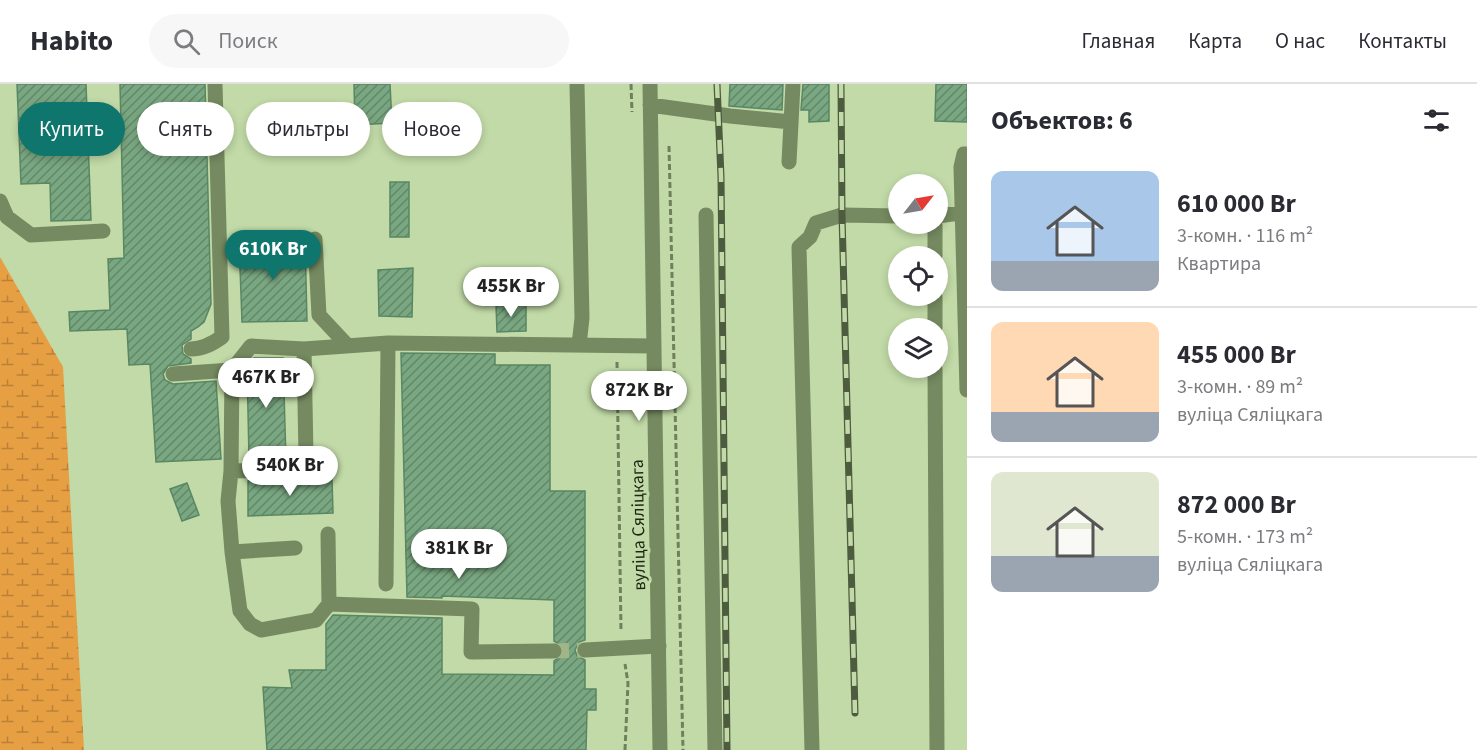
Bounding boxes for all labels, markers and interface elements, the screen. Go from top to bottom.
search box [149,14,569,68]
text: Habito [30,21,113,61]
icon: search [170,25,203,58]
text: Поиск [218,25,278,57]
text: Главная [1082,26,1155,56]
text: Карта [1188,26,1242,56]
text: О нас [1275,26,1325,56]
text: Контакты [1358,26,1447,56]
chip: Купить [18,102,125,156]
chip: Снять [137,102,234,156]
chip: Фильтры [246,102,370,156]
chip: Новое [382,102,482,156]
text: Объектов: 6 [991,102,1133,139]
icon: filters [1420,104,1453,137]
north arrow [888,174,948,234]
map controls [888,174,948,378]
text: 610 000 Br [1177,185,1296,222]
icon: home [1039,195,1111,267]
text: 3-комн. · 116 m² [1177,222,1313,250]
pin: 610K Br [218,230,328,281]
text: 610K Br [239,235,307,263]
button: locate [888,246,948,306]
text: Квартира [1177,250,1261,278]
pin: 455K Br [456,267,566,318]
text: 455K Br [477,272,545,300]
button: layers [888,318,948,378]
text: 455 000 Br [1177,336,1296,373]
icon: home [1039,346,1111,418]
pin: 467K Br [211,358,321,409]
text: 467K Br [232,363,300,391]
pin: 872K Br [584,371,694,422]
text: 3-комн. · 89 m² [1177,373,1303,401]
text: 872K Br [605,376,673,404]
text: вуліца Сяліцкага [1177,401,1323,429]
pin: 540K Br [235,446,345,497]
text: 540K Br [256,451,324,479]
street label: вуліца Сяліцкага [625,459,652,591]
text: 872 000 Br [1177,486,1296,523]
icon: home [1039,496,1111,568]
text: 5-комн. · 173 m² [1177,523,1313,551]
pin: 381K Br [404,529,514,580]
text: 381K Br [425,534,493,562]
text: вуліца Сяліцкага [1177,551,1323,579]

